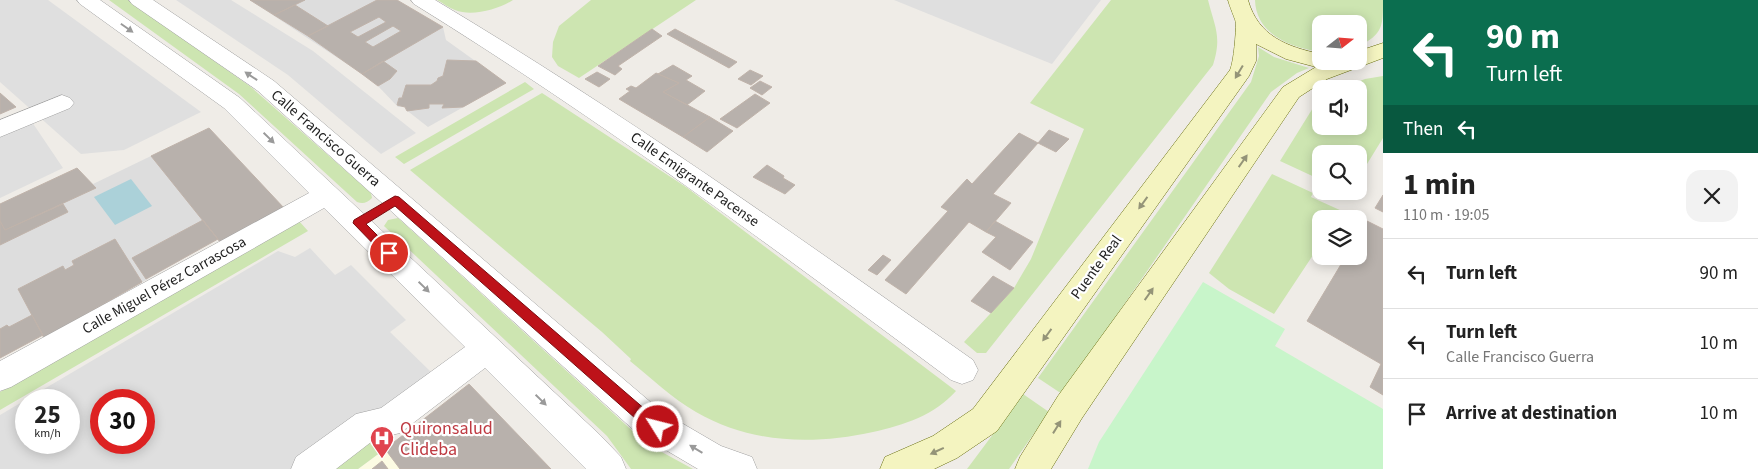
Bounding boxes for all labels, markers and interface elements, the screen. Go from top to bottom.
text: 90 m [1486,12,1560,62]
north arrow [1312,15,1368,70]
map controls [1312,15,1367,265]
icon: left [1403,20,1468,85]
one-way arrow [120,23,134,33]
text: Turn left [1486,58,1562,90]
one-way arrow [1234,66,1243,79]
one-way arrow [244,71,257,81]
button: sound [1312,80,1367,135]
street label: Calle Francisco Guerra [266,85,385,192]
icon: left [1453,115,1481,143]
text: Then [1403,116,1443,143]
street label: Calle Emigrante Pacense [626,127,763,232]
one-way arrow [263,132,275,144]
button: search [1312,145,1367,200]
one-way arrow [1238,154,1248,168]
text: 1 min [1403,163,1476,206]
button: close [1686,170,1738,222]
one-way arrow [1138,196,1148,210]
text: 110 m · 19:05 [1403,204,1490,226]
button: layers [1312,210,1367,265]
street label: Calle Miguel Pérez Carrascosa [78,231,250,339]
street label: Puente Real [1066,231,1127,304]
pin [368,232,410,274]
icon: arrive [375,239,403,267]
icon: left [1403,260,1431,288]
text: Turn left [1446,260,1517,287]
text: 90 m [1700,260,1738,287]
one-way arrow [418,281,430,293]
one-way arrow [1144,287,1154,301]
text: Turn left [1446,319,1517,346]
one-way arrow [1042,328,1052,342]
icon: left [1403,330,1431,358]
text: 10 m [1700,330,1738,357]
text: Calle Francisco Guerra [1446,346,1594,368]
speed limit sign: 30 [90,389,155,454]
one-way arrow [535,394,547,406]
text: 25 [34,397,61,433]
position arrow [631,400,683,452]
icon: arrive [1403,400,1431,428]
text: Arrive at destination [1446,400,1617,427]
text: 10 m [1700,400,1738,427]
place label: Quironsalud Clideba [400,416,493,462]
one-way arrow [1052,421,1062,434]
text: km/h [34,425,61,442]
hospital icon: Quironsalud Clideba [369,425,395,459]
one-way arrow [689,445,702,454]
one-way arrow [930,447,944,455]

